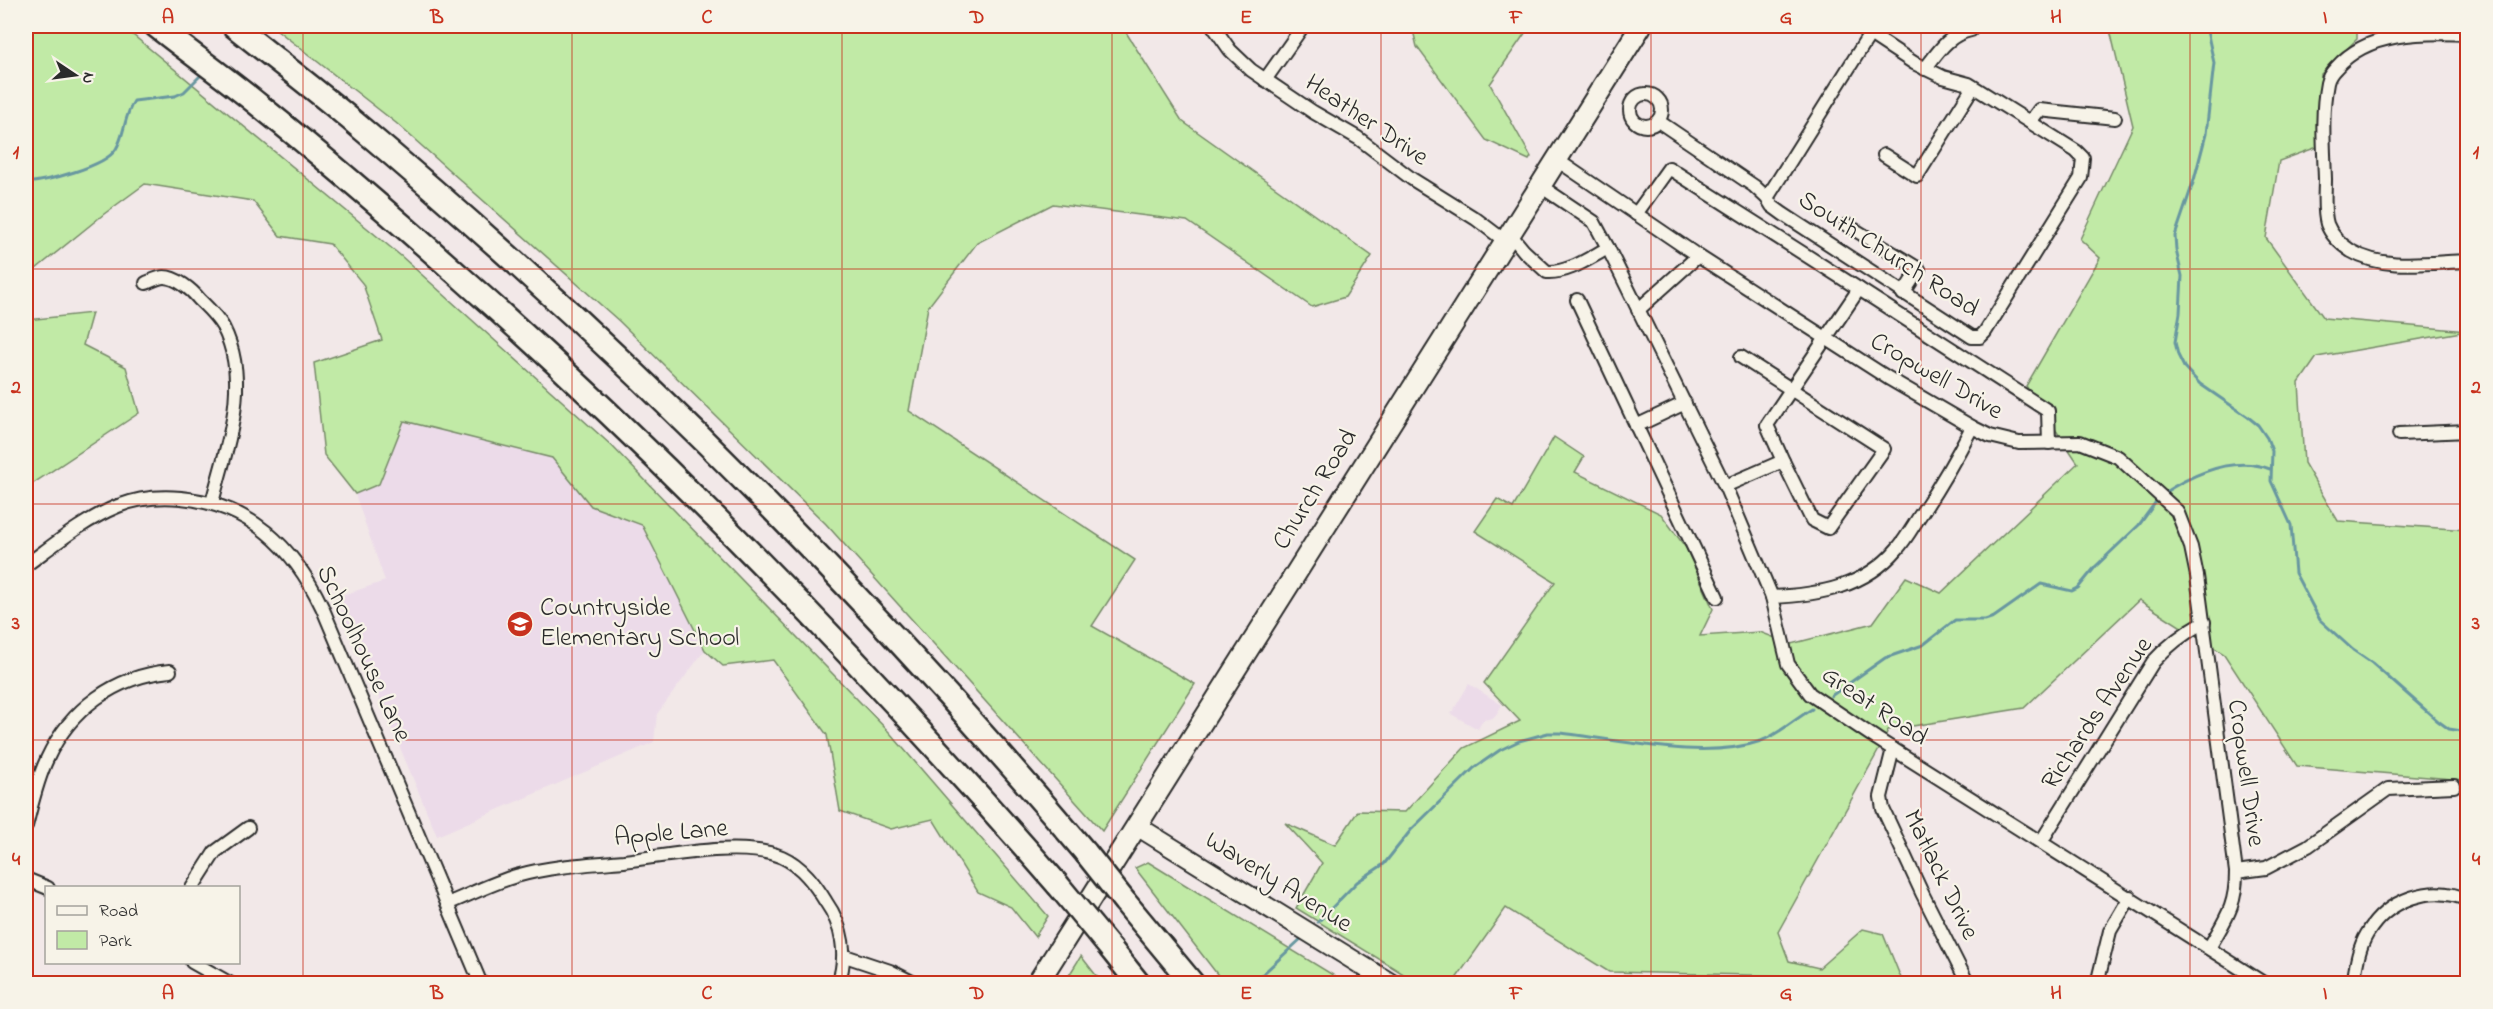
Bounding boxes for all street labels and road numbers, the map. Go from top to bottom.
street label: Heather Drive [1296,65,1436,177]
street label: South Church Road [1790,182,1986,328]
street label: Cropwell Drive [1862,323,2010,431]
street label: Church Road [1264,422,1368,558]
street label: Schoolhouse Lane [305,559,421,749]
street label: Richards Avenue [2033,630,2163,798]
street label: Great Road [1813,657,1935,757]
street label: Cropwell Drive [2216,697,2274,849]
street label: Matlack Drive [1892,803,1988,947]
street label: Apple Lane [612,810,730,858]
street label: Waverly Avenue [1197,822,1360,944]

